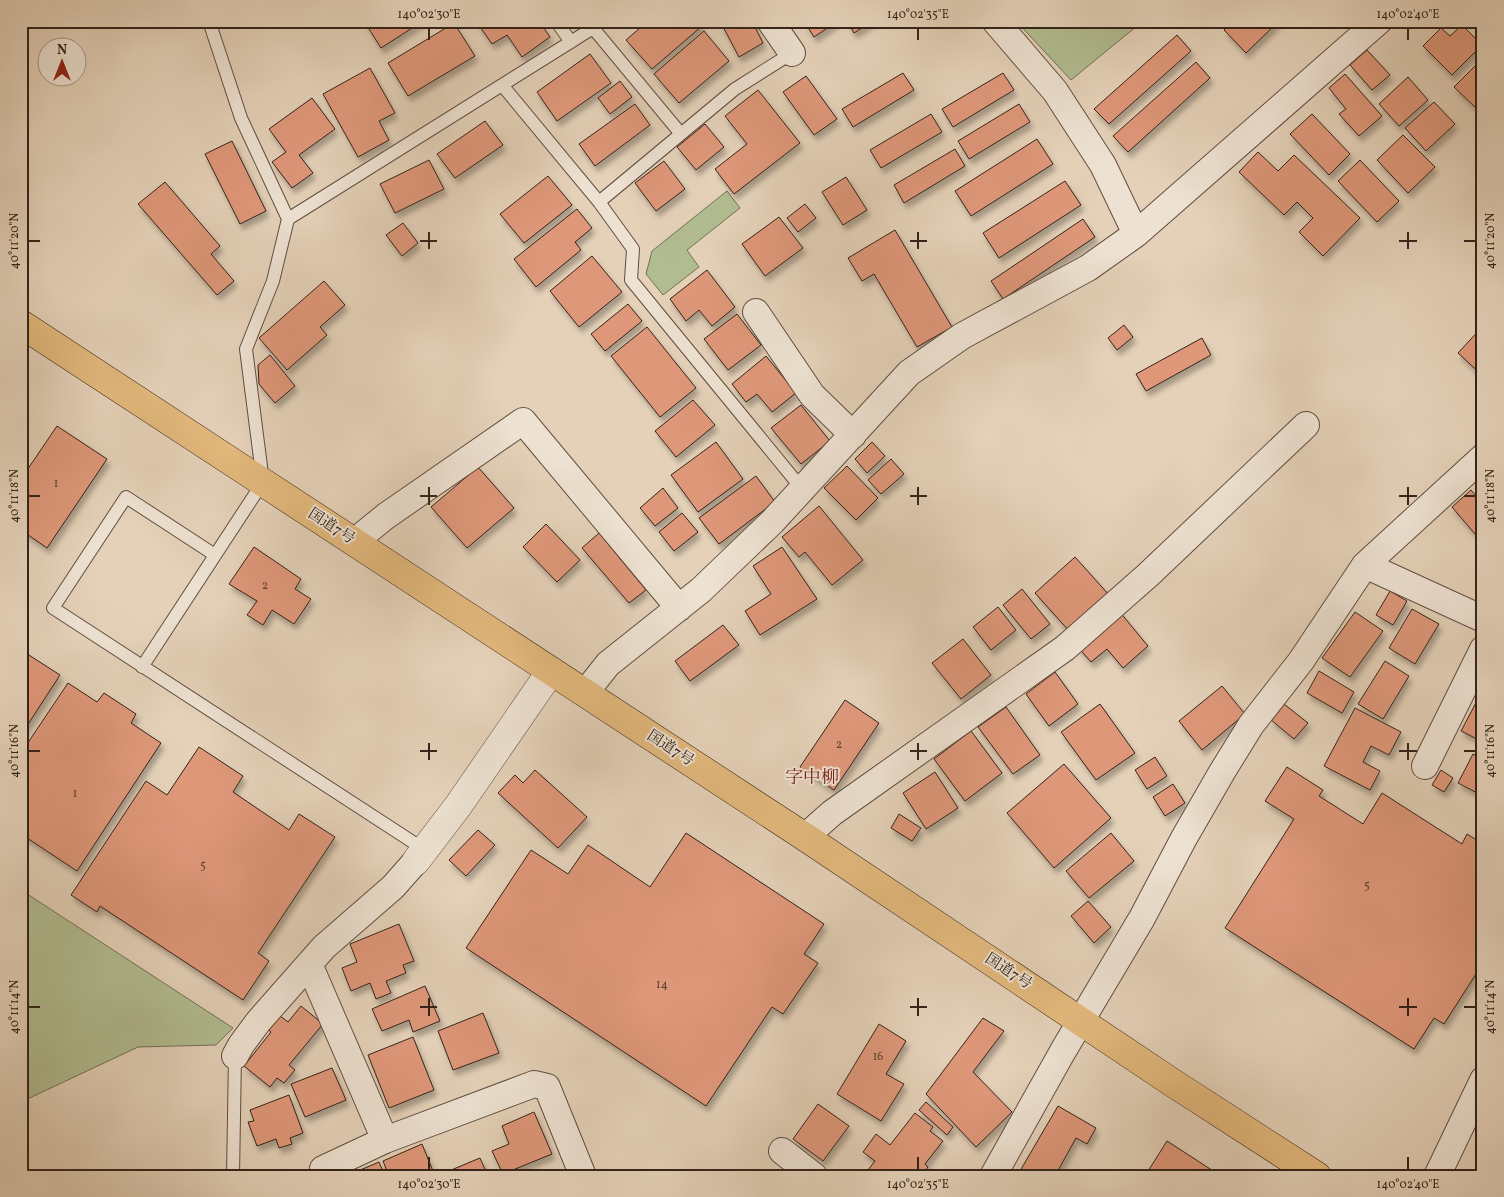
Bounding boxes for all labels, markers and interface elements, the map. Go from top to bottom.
text: 140°02'30"E [398,7,460,23]
text: 140°02'35"E [887,7,949,23]
text: 140°02'40"E [1377,7,1439,23]
north arrow [38,38,88,88]
text: N [57,41,67,60]
text: 40°11'20"N [7,213,23,269]
text: 40°11'20"N [1483,213,1499,269]
text: 40°11'18"N [7,469,23,523]
text: 40°11'18"N [1483,469,1499,523]
house number: 1 [54,476,58,492]
street label: 国道7号 [303,504,359,550]
house number: 2 [262,578,268,594]
text: 40°11'16"N [7,724,23,778]
text: 40°11'16"N [1483,724,1499,778]
street label: 国道7号 [642,726,698,772]
house number: 2 [836,737,842,753]
district label: 字中柳 [785,766,839,791]
house number: 1 [73,786,77,802]
house number: 5 [200,858,206,874]
house number: 5 [1364,878,1370,894]
street label: 国道7号 [980,949,1036,995]
house number: 14 [656,977,668,993]
text: 40°11'14"N [7,980,23,1034]
text: 40°11'14"N [1483,980,1499,1034]
house number: 16 [873,1049,883,1065]
text: 140°02'30"E [398,1177,460,1193]
text: 140°02'35"E [887,1177,949,1193]
text: 140°02'40"E [1377,1177,1439,1193]

